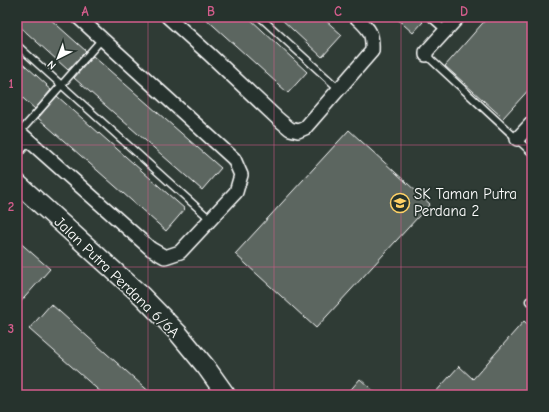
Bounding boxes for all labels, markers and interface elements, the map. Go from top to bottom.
text: A [81,4,89,19]
text: B [207,4,215,19]
text: C [334,4,342,19]
text: D [460,4,468,19]
north arrow [38,38,78,78]
text: N [45,58,59,72]
text: 1 [8,76,14,91]
place label: SK Taman Putra Perdana 2 [414,185,517,220]
school or university icon: SK Taman Putra Perdana 2 [389,192,411,214]
text: 2 [8,199,14,214]
street label: Jalan Putra Perdana 6/6A [51,213,183,342]
text: 3 [8,321,14,336]

